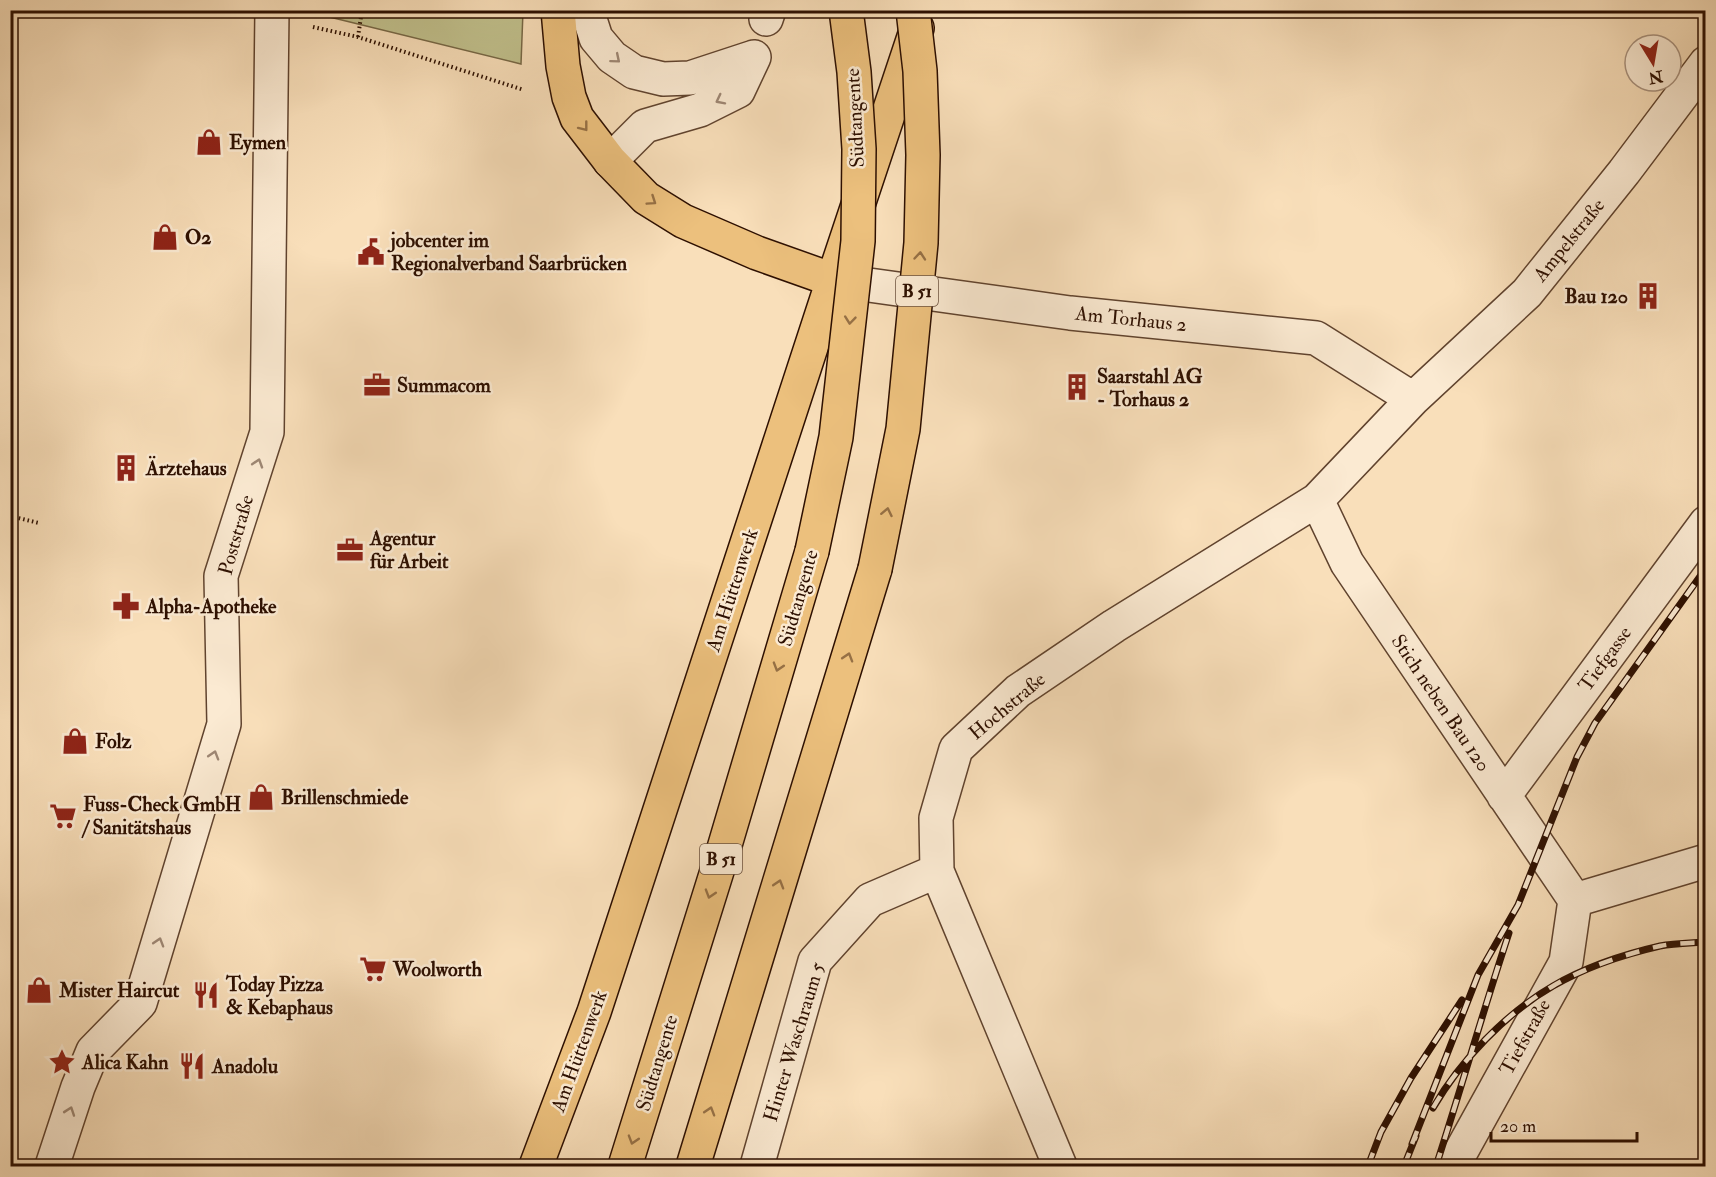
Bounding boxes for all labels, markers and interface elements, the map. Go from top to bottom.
north arrow [1623,33,1683,93]
one-way arrow [610,52,621,63]
text: N [1646,65,1666,88]
street label: Südtangente [840,68,870,168]
one-way arrow [715,93,726,104]
one-way arrow [576,121,587,132]
shop icon: Eymen [194,127,224,157]
place label: Eymen [229,130,287,156]
street label: Ampelstraße [1527,193,1611,288]
one-way arrow [645,194,656,205]
shop icon: O2 [150,222,180,252]
place label: O2 [185,225,211,250]
place label: jobcenter im Regionalverband Saarbrücken [387,228,628,277]
public building icon: jobcenter im Regionalverband Saarbrücken [356,237,386,267]
one-way arrow [913,252,926,261]
road number: B 51 [896,276,938,306]
building icon: Bau 120 [1633,281,1663,311]
place label: Bau 120 [1565,284,1628,309]
street label: Am Torhaus 2 [1073,301,1188,337]
one-way arrow [844,315,857,325]
place label: Saarstahl AG - Torhaus 2 [1097,364,1203,412]
office icon: Summacom [362,370,392,400]
building icon: Saarstahl AG - Torhaus 2 [1062,372,1092,402]
place label: Summacom [397,373,491,398]
building icon: Ärztehaus [111,453,141,483]
place label: Ärztehaus [145,455,227,481]
one-way arrow [250,458,263,469]
street label: Poststraße [213,492,259,578]
one-way arrow [879,507,892,517]
street label: Am Hüttenwerk [700,525,764,656]
place label: Agentur für Arbeit [369,526,449,574]
office icon: Agentur für Arbeit [335,535,365,565]
street label: Südtangente [772,547,824,649]
pharmacy icon: Alpha-Apotheke [111,591,141,621]
place label: Alpha-Apotheke [145,594,277,620]
street label: Tiefgasse [1573,621,1637,697]
street label: Stich neben Bau 120 [1386,630,1496,776]
one-way arrow [841,652,853,663]
one-way arrow [773,661,785,672]
street label: Hochstraße [964,667,1050,745]
shop icon: Folz [60,726,90,756]
place label: Folz [95,729,132,754]
one-way arrow [207,751,219,761]
shop icon: Brillenschmiede [246,782,276,812]
place label: Brillenschmiede [281,785,409,810]
place label: Fuss-Check GmbH / Sanitätshaus [81,792,241,840]
supermarket icon: Fuss-Check GmbH / Sanitätshaus [48,801,78,831]
road number: B 51 [700,844,742,874]
one-way arrow [772,879,784,890]
one-way arrow [705,888,717,899]
one-way arrow [152,937,164,948]
supermarket icon: Woolworth [358,954,388,984]
place label: Woolworth [392,957,482,982]
street label: Hinter Waschraum 5 [758,959,830,1125]
place label: Today Pizza & Kebaphaus [225,972,333,1021]
shop icon: Mister Haircut [24,975,54,1005]
place label: Mister Haircut [58,978,180,1003]
restaurant icon: Today Pizza & Kebaphaus [191,980,221,1010]
street label: Am Hüttenwerk [545,986,613,1116]
street label: Tiefstraße [1494,995,1556,1079]
street label: Südtangente [631,1012,683,1114]
place icon: Alica Kahn [47,1047,77,1077]
place label: Alica Kahn [81,1050,169,1075]
restaurant icon: Anadolu [177,1051,207,1081]
place label: Anadolu [211,1054,279,1079]
scale bar [1491,1105,1636,1143]
one-way arrow [63,1106,76,1117]
one-way arrow [703,1106,715,1117]
text: 20 m [1500,1115,1536,1138]
one-way arrow [628,1134,640,1145]

